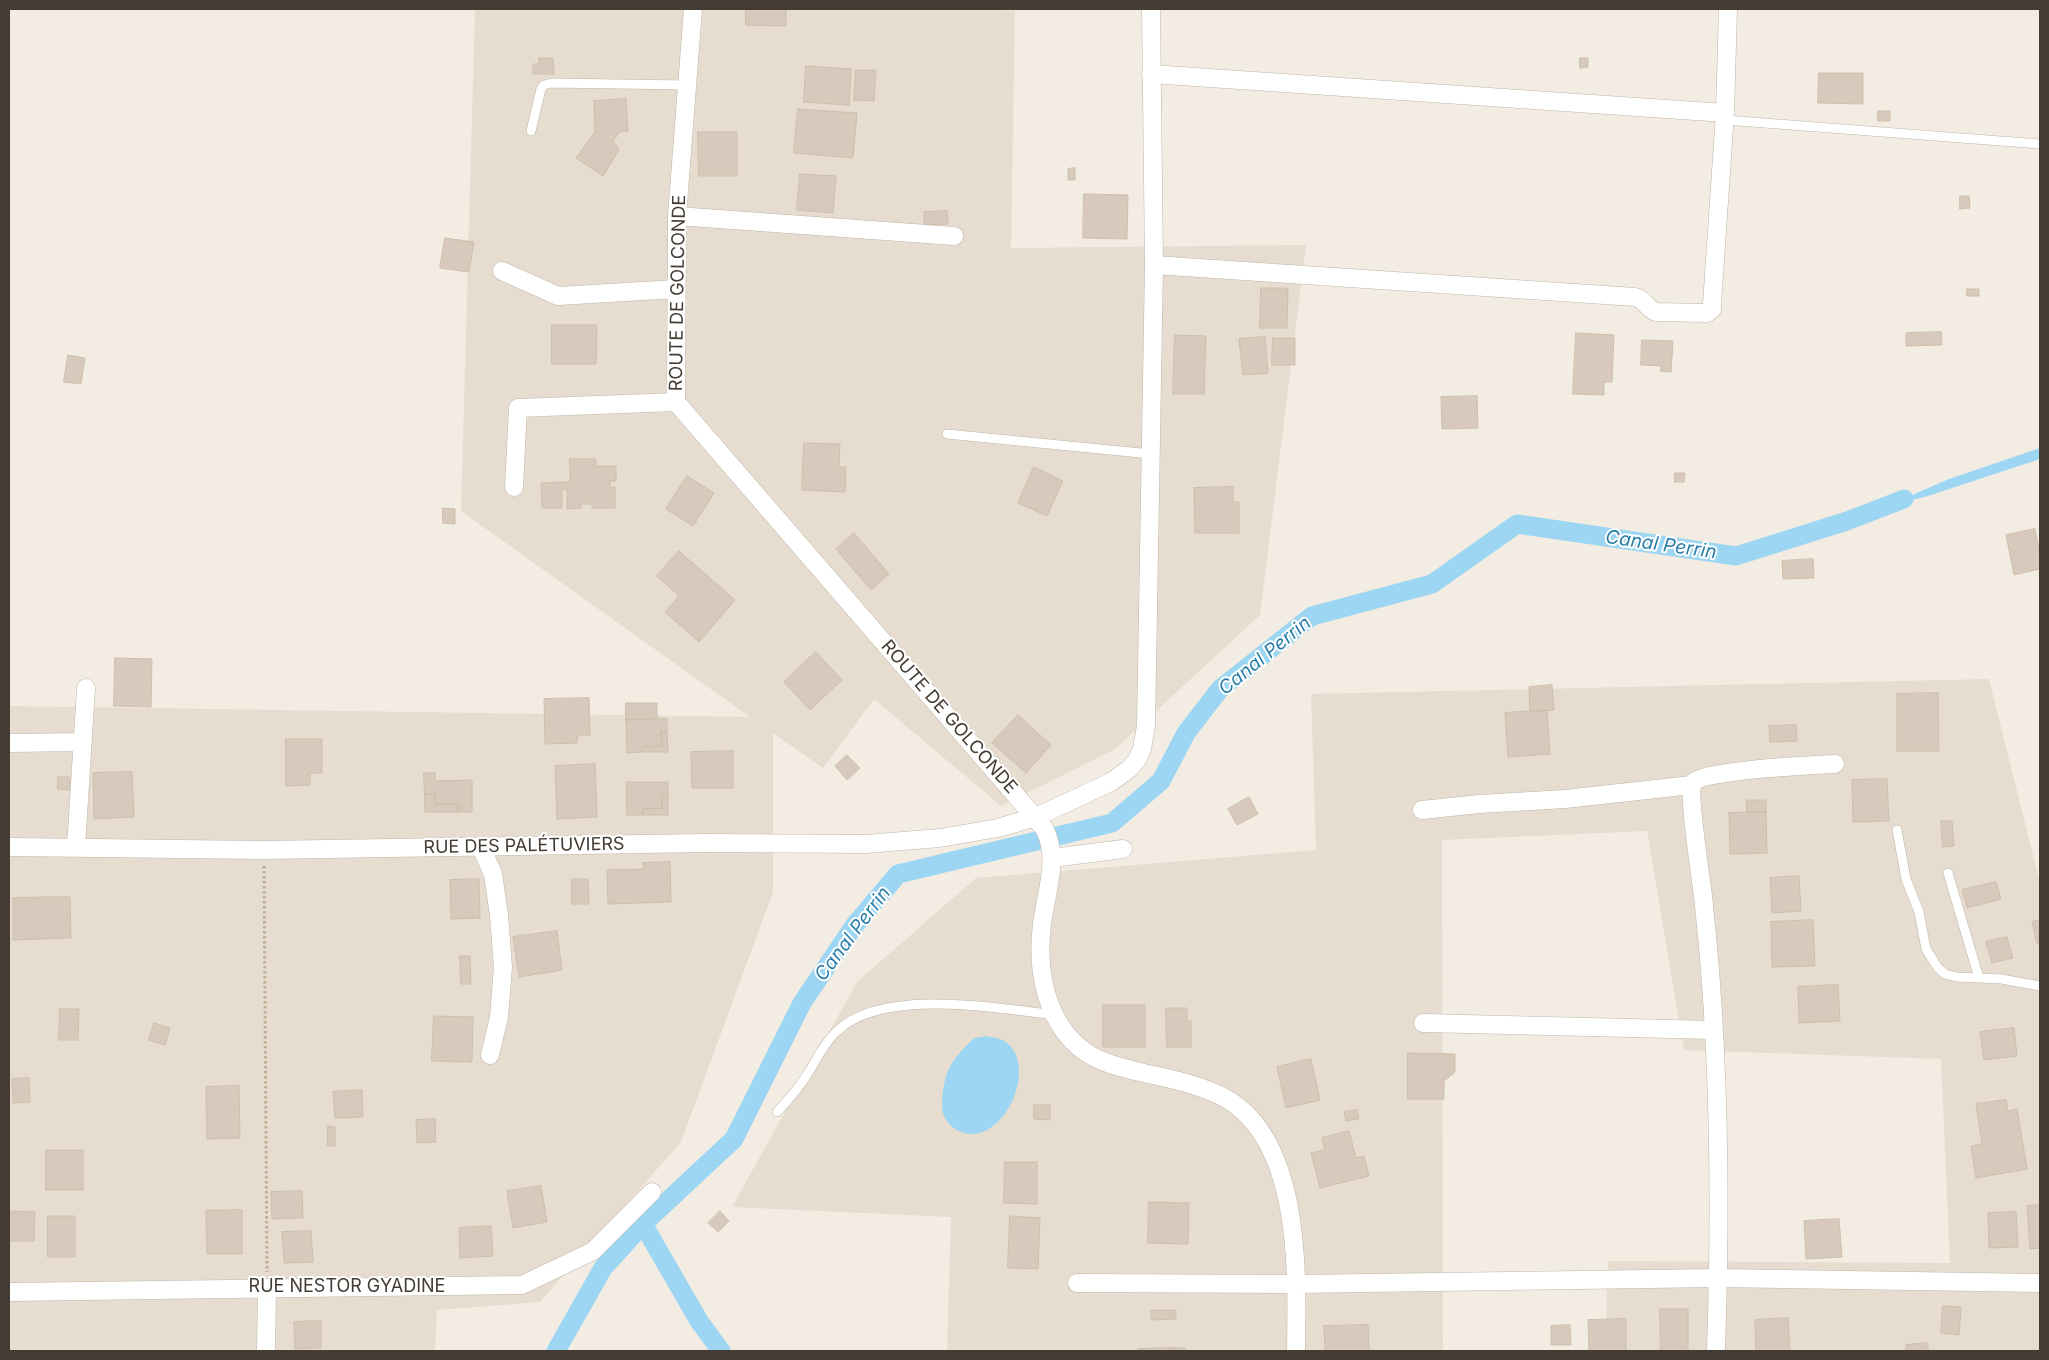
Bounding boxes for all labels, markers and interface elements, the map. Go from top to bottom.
street label: ROUTE DE GOLCONDE [665,195,691,391]
water label: Canal Perrin [1604,526,1718,564]
water label: Canal Perrin [1214,612,1316,700]
street label: ROUTE DE GOLCONDE [876,636,1022,798]
street label: RUE DES PALÉTUVIERS [423,833,625,859]
water label: Canal Perrin [810,882,896,986]
street label: RUE NESTOR GYADINE [249,1276,445,1298]

